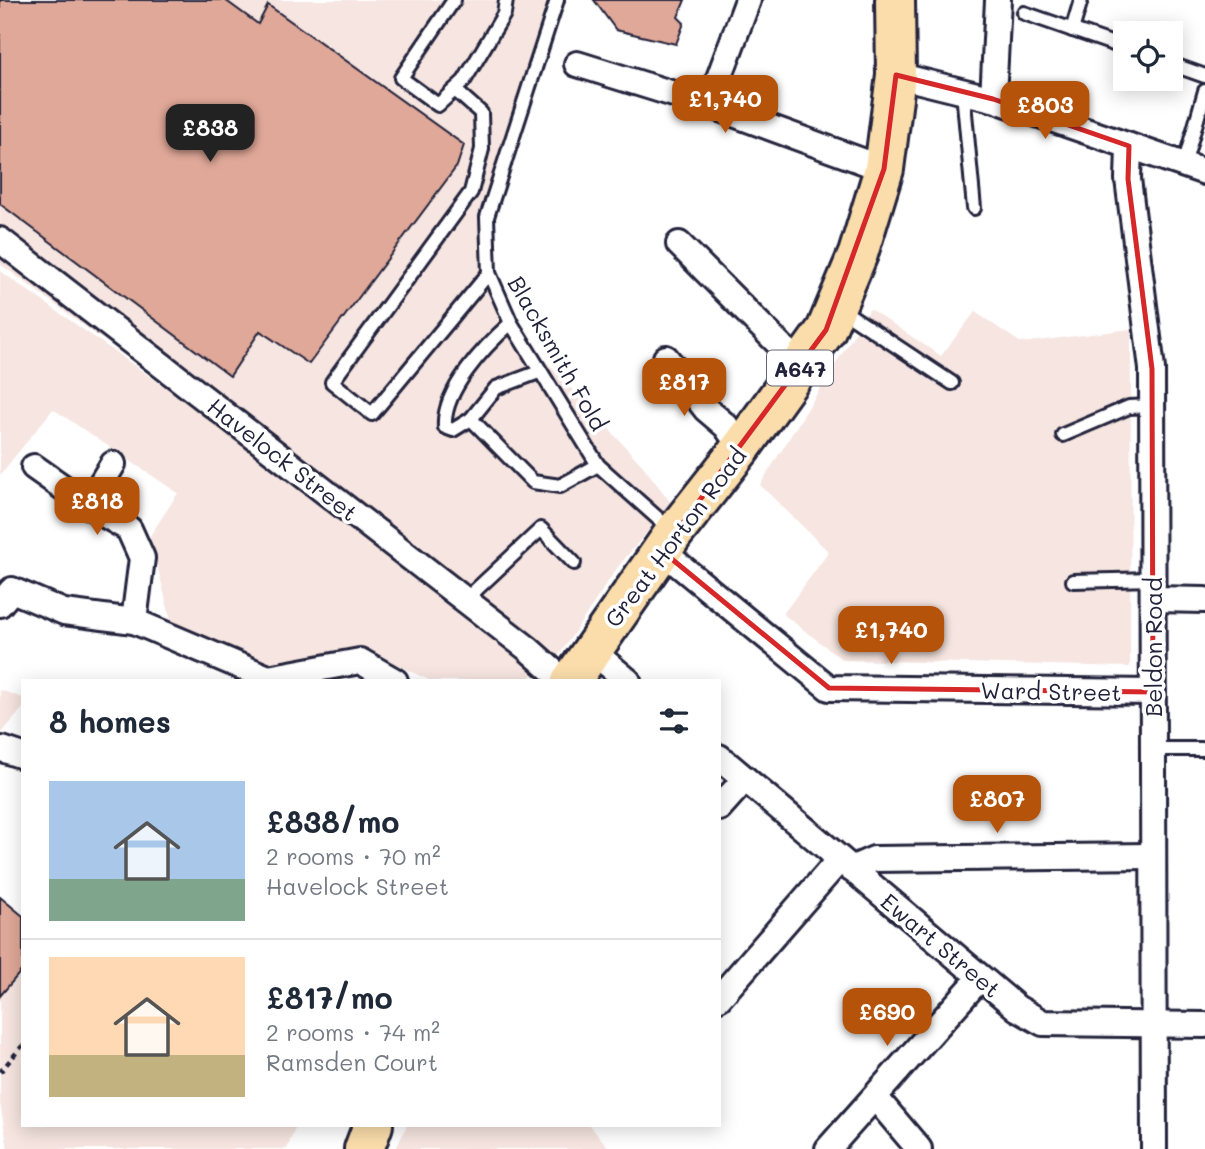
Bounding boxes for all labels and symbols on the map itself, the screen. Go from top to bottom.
pin: £1,740 [668,76,782,135]
pin: £803 [1004,82,1086,141]
pin: £838 [169,104,251,164]
street label: Blacksmith Fold [502,270,614,436]
road number: A647 [767,350,833,386]
pin: £817 [643,358,725,418]
street label: Havelock Street [202,391,364,527]
street label: Great Horton Road [598,441,752,633]
pin: £818 [56,477,138,537]
street label: Beldon Road [1138,577,1168,717]
pin: £1,740 [834,606,948,666]
street label: Ward Street [980,675,1122,707]
pin: £807 [956,776,1038,835]
street label: Ewart Street [875,886,1007,1004]
pin: £690 [846,988,928,1048]

